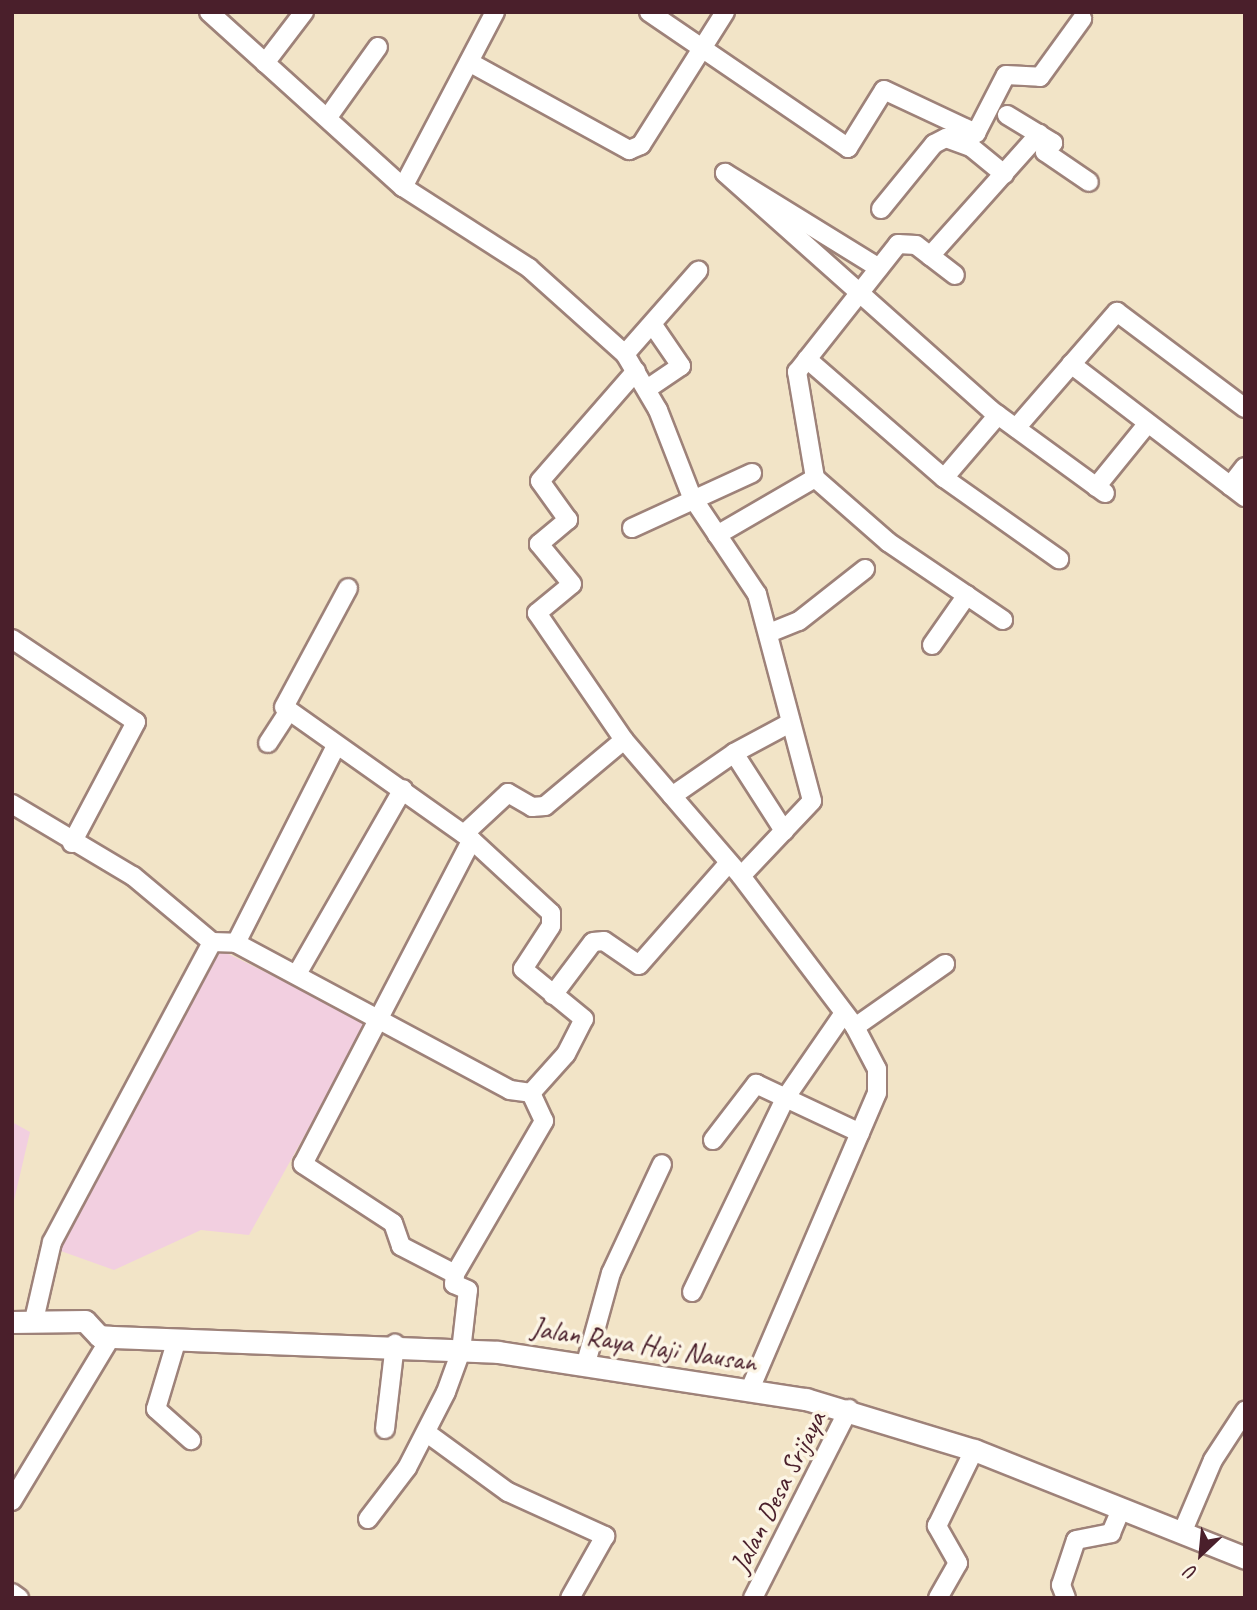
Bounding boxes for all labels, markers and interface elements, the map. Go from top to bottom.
street label: Jalan Raya Haji Nausan [528,1311,760,1379]
street label: Jalan Desa Srijaya [723,1406,833,1578]
north arrow [1166,1519,1236,1589]
text: U [1182,1560,1201,1586]

